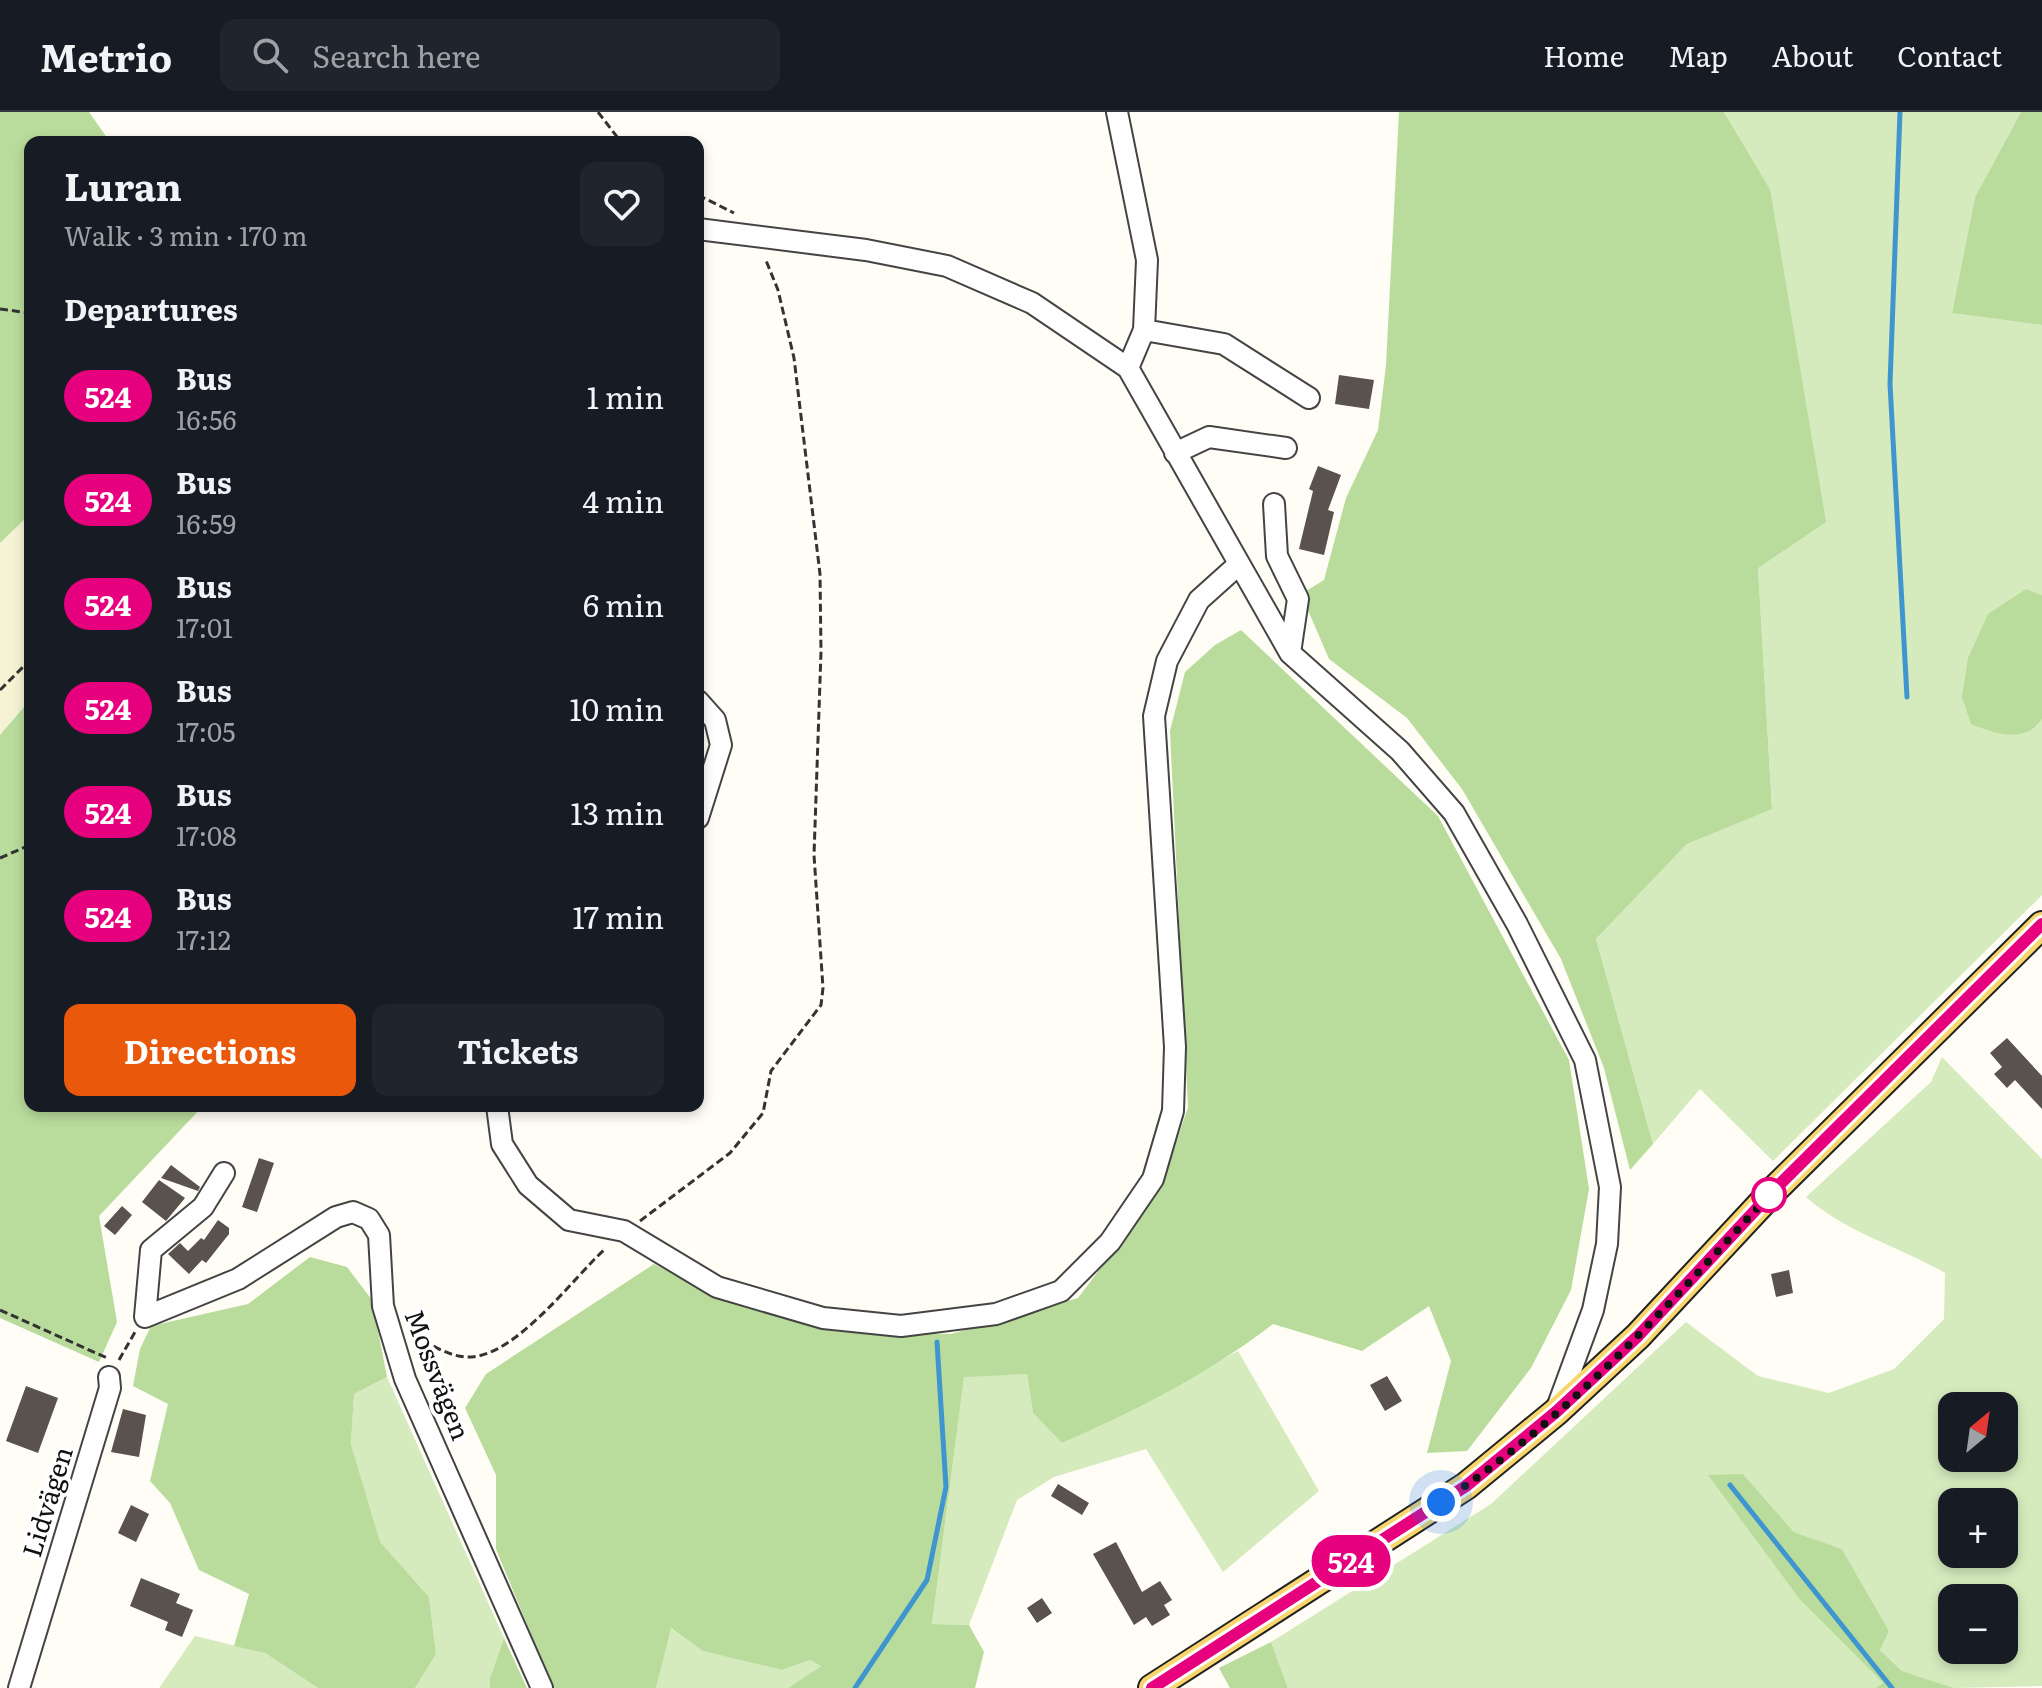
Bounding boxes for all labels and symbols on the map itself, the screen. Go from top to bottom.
unlabelled marker [1752,1178,1786,1212]
street label: Mossvägen [397,1303,482,1445]
north arrow [1938,1392,2018,1472]
street label: Lidvägen [10,1441,81,1561]
your location [1421,1482,1461,1522]
line badge: 524 [1305,1535,1397,1587]

